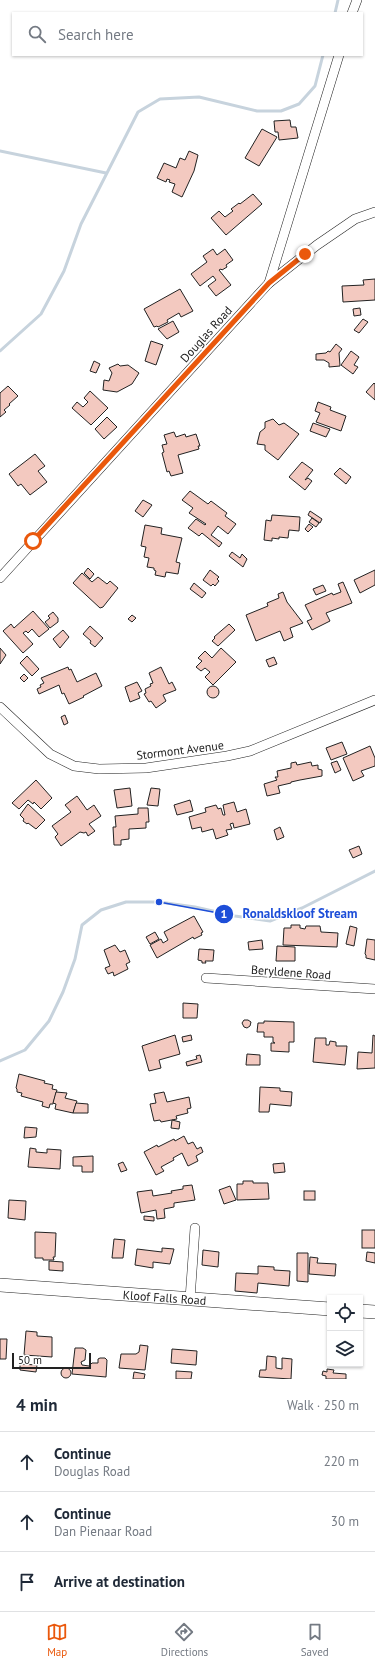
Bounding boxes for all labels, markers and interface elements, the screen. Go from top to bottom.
search box [12,12,363,56]
icon: search [26,23,48,45]
text: Search here [58,25,134,44]
route end [296,245,314,263]
street label: Douglas Road [177,303,235,365]
route start [24,532,42,550]
street label: Stormont Avenue [135,737,225,763]
callout: Ronaldskloof Stream [214,901,365,926]
text: Ronaldskloof Stream [242,905,358,922]
text: 1 [221,906,227,921]
street label: Beryldene Road [251,962,331,982]
street label: Kloof Falls Road [122,1286,207,1307]
map controls [327,1295,363,1367]
button: locate [327,1295,363,1331]
button: layers [327,1331,363,1367]
scale bar [12,1351,91,1370]
text: 50 m [18,1353,42,1367]
text: 4 min [16,1394,57,1416]
text: Walk · 250 m [287,1397,359,1414]
text: Continue [54,1444,111,1463]
icon: ahead [16,1451,38,1473]
text: 220 m [324,1453,359,1470]
text: Douglas Road [54,1463,130,1480]
text: Continue [54,1504,111,1523]
icon: ahead [16,1511,38,1533]
text: 30 m [331,1513,359,1530]
text: Dan Pienaar Road [54,1523,152,1540]
icon: arrive [16,1571,38,1593]
text: Arrive at destination [54,1572,185,1591]
tab: Map [46,1621,68,1659]
tab: Directions [161,1621,208,1659]
tab: Saved [301,1621,329,1659]

